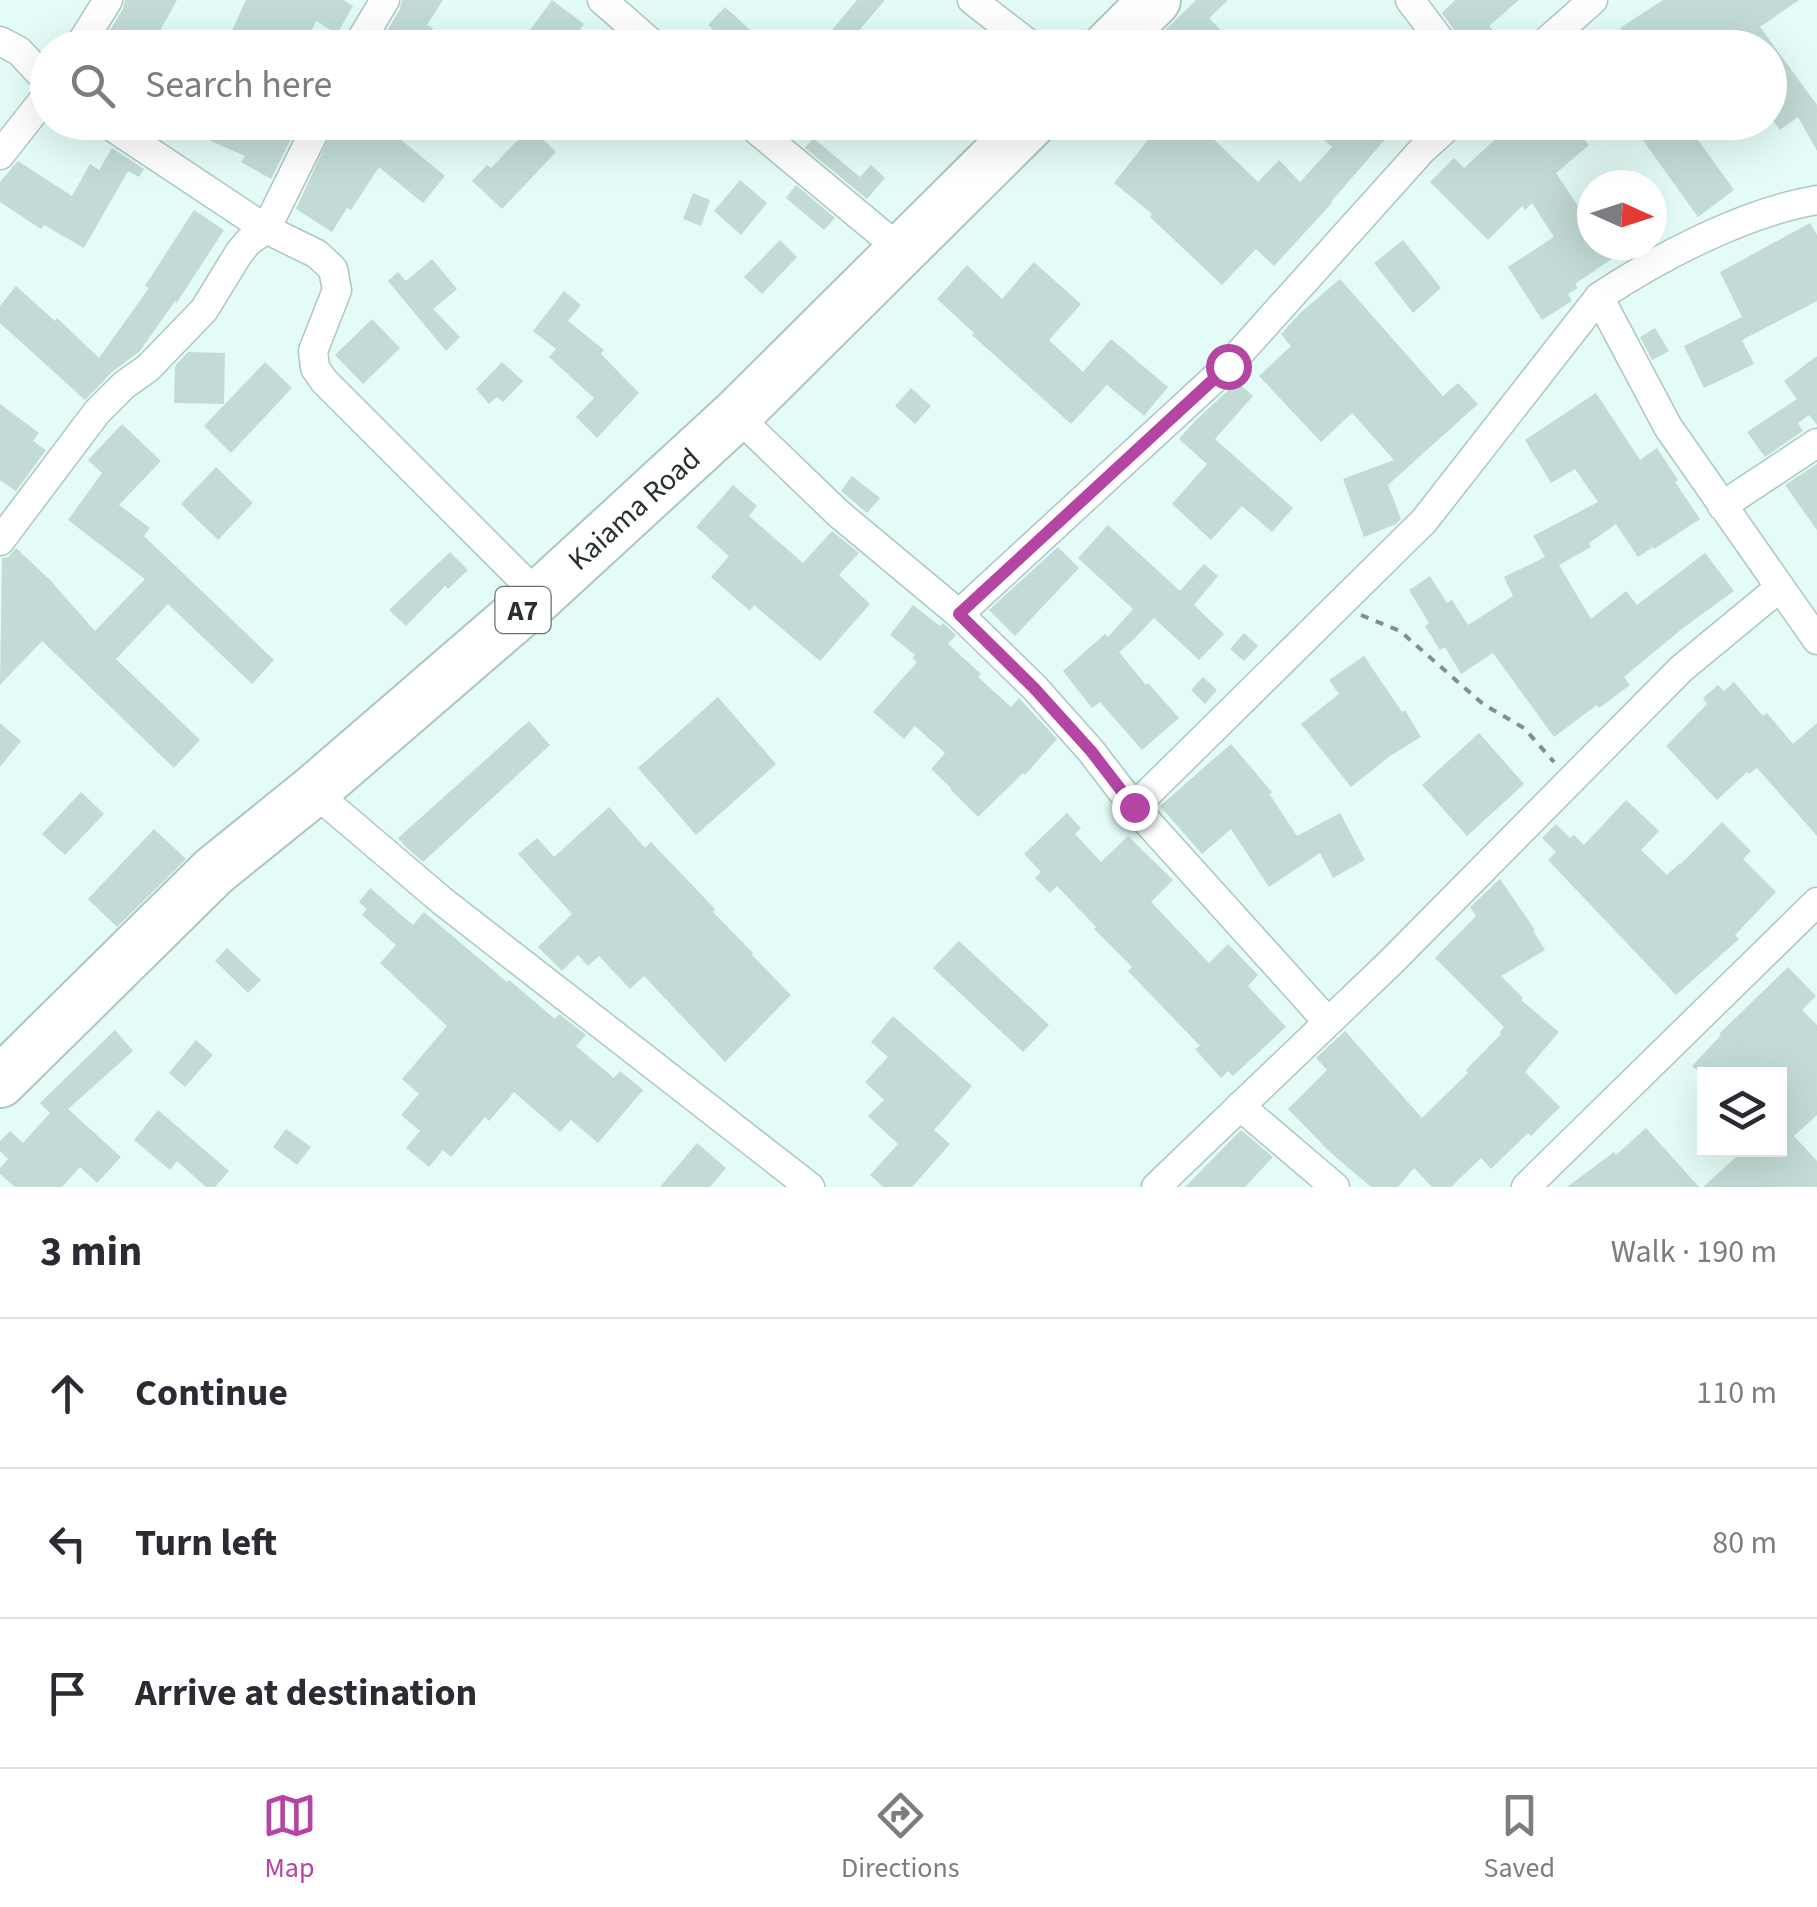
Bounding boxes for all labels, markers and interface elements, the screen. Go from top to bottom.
search box [30,30,1787,140]
icon: search [65,58,120,113]
text: Search here [145,58,332,112]
north arrow [1577,170,1667,260]
route start [1206,344,1252,390]
street label: Kaiama Road [558,438,710,581]
road number: A7 [496,587,550,633]
route end [1112,785,1158,831]
map controls [1697,1067,1787,1157]
button: layers [1697,1067,1787,1157]
text: 3 min [40,1222,142,1282]
text: Walk · 190 m [1611,1229,1777,1275]
icon: ahead [40,1366,95,1421]
text: Continue [135,1366,288,1420]
text: 110 m [1696,1370,1777,1416]
icon: left [40,1516,95,1571]
text: Turn left [135,1516,277,1570]
text: 80 m [1712,1520,1777,1566]
icon: arrive [40,1666,95,1721]
text: Arrive at destination [135,1666,477,1720]
tab: Map [262,1788,317,1888]
tab: Directions [841,1788,960,1888]
tab: Saved [1484,1788,1555,1888]

